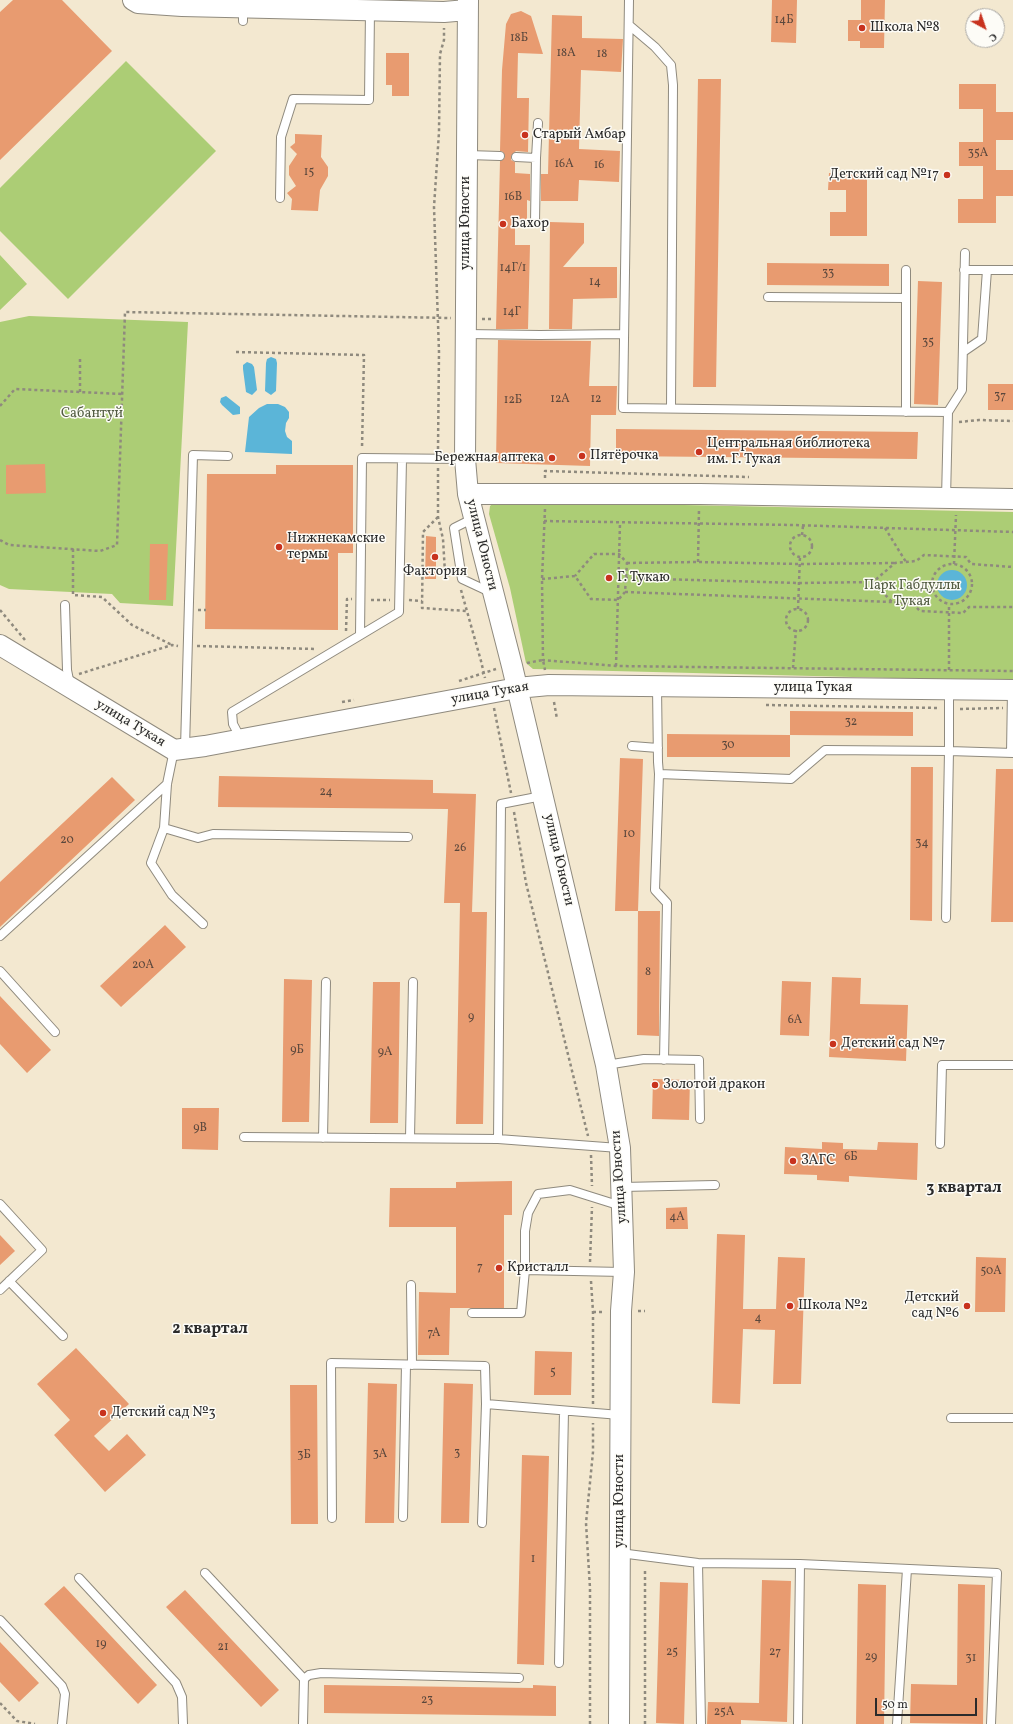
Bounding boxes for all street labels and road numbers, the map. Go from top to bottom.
street label: улица Юности [458,176,474,270]
street label: улица Юности [462,497,500,593]
street label: улица Тукая [450,679,530,709]
street label: улица Тукая [774,680,852,696]
street label: улица Тукая [92,697,168,751]
street label: улица Юности [539,812,577,908]
street label: улица Юности [608,1130,632,1224]
street label: улица Юности [612,1454,628,1548]

